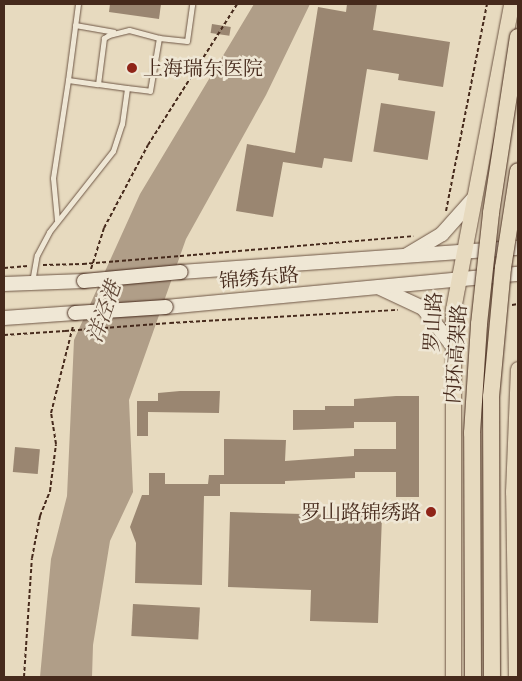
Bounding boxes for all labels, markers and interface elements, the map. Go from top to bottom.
place label: 上海瑞东医院 [143,56,263,80]
marker: 上海瑞东医院 [125,61,139,75]
street label: 锦绣东路 [218,263,300,293]
water label: 洋泾港 [82,278,126,346]
street label: 罗山路 [419,291,447,353]
street label: 内环高架路 [441,303,471,405]
place label: 罗山路锦绣路 [301,500,421,524]
marker: 罗山路锦绣路 [425,506,437,518]

